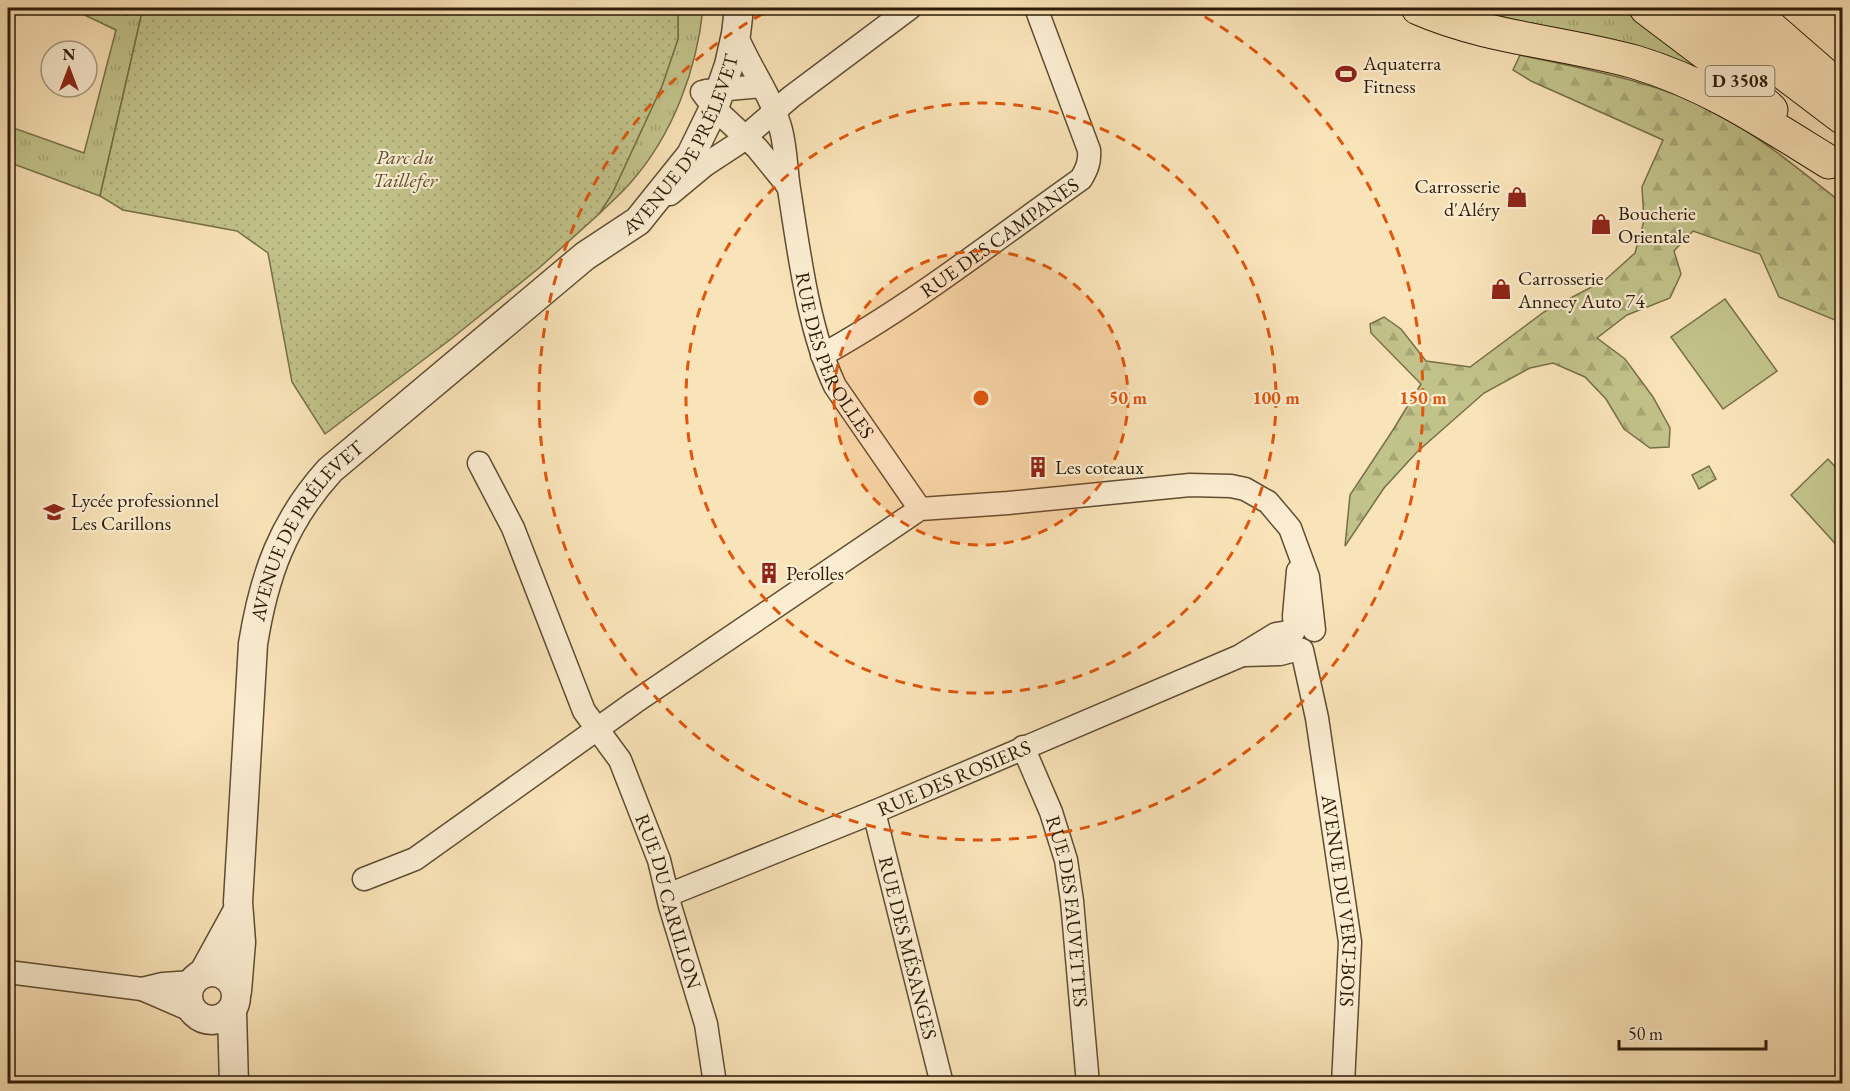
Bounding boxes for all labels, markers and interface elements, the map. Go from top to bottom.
north arrow [39,39,99,99]
text: N [63,44,76,65]
place label: Aquaterra Fitness [1362,50,1441,99]
street label: AVENUE DE PRÉLEVET [616,51,744,241]
sports icon: Aquaterra Fitness [1334,62,1358,86]
road number: D 3508 [1706,66,1774,96]
park label: Parc du Taillefer [373,144,439,193]
street label: RUE DES CAMPANES [915,172,1084,303]
place label: Carrosserie d'Aléry [1414,173,1500,222]
shop icon: Carrosserie d'Aléry [1505,185,1529,209]
place label: Boucherie Orientale [1618,200,1696,249]
shop icon: Boucherie Orientale [1589,212,1613,236]
place label: Carrosserie Annecy Auto 74 [1517,265,1645,314]
street label: RUE DES PEROLLES [789,270,880,444]
shop icon: Carrosserie Annecy Auto 74 [1489,277,1513,301]
text: 50 m [1109,386,1147,409]
text: 100 m [1252,386,1300,409]
text: 150 m [1399,386,1447,409]
centre of rings [971,388,991,408]
street label: AVENUE DE PRÉLEVET [244,434,369,625]
place label: Les coteaux [1055,454,1144,480]
building icon: Les coteaux [1026,455,1050,479]
place label: Lycée professionnel Les Carillons [71,487,219,536]
school or university icon: Lycée professionnel Les Carillons [42,500,66,524]
place label: Perolles [786,560,844,586]
building icon: Perolles [757,561,781,585]
street label: RUE DES ROSIERS [873,734,1035,822]
street label: AVENUE DU VERT-BOIS [1315,792,1364,1007]
street label: RUE DU CARILLON [629,810,708,992]
street label: RUE DES FAUVETTES [1040,812,1094,1008]
street label: RUE DES MÉSANGES [873,854,943,1042]
scale bar [1619,1013,1766,1051]
text: 50 m [1628,1022,1663,1045]

